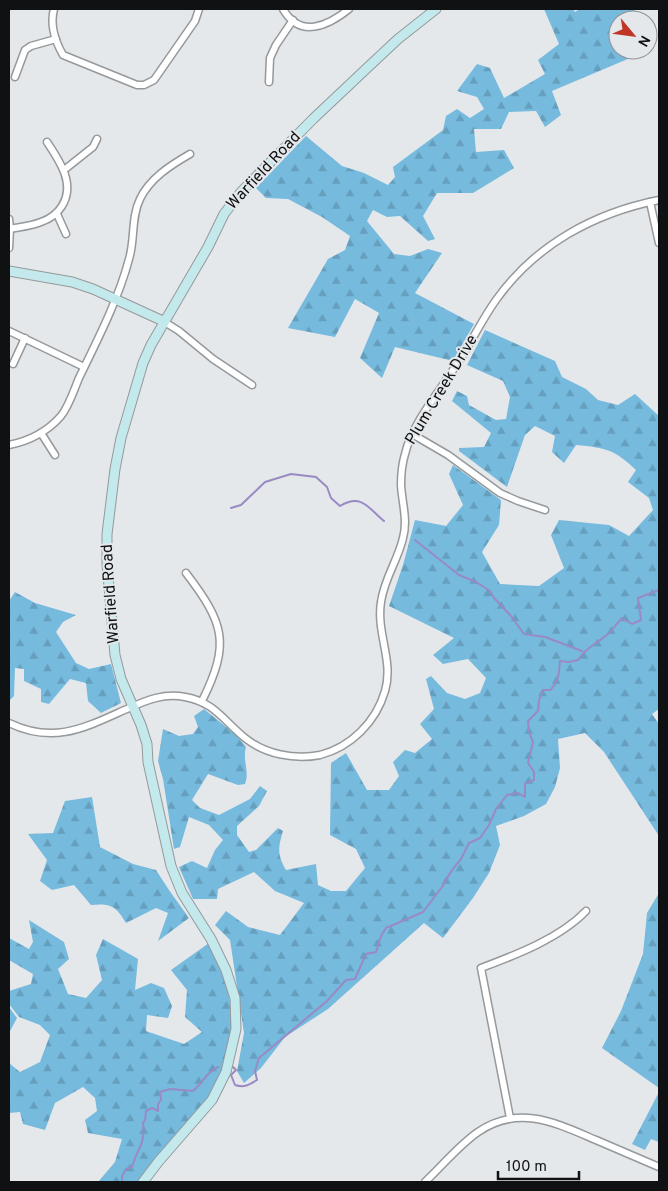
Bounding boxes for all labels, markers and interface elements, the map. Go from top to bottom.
north arrow [608,10,658,60]
text: N [633,32,653,49]
street label: Warfield Road [223,128,305,214]
street label: Plum Creek Drive [401,331,483,449]
street label: Warfield Road [98,543,124,645]
scale bar [498,1148,579,1180]
text: 100 m [506,1158,547,1177]

